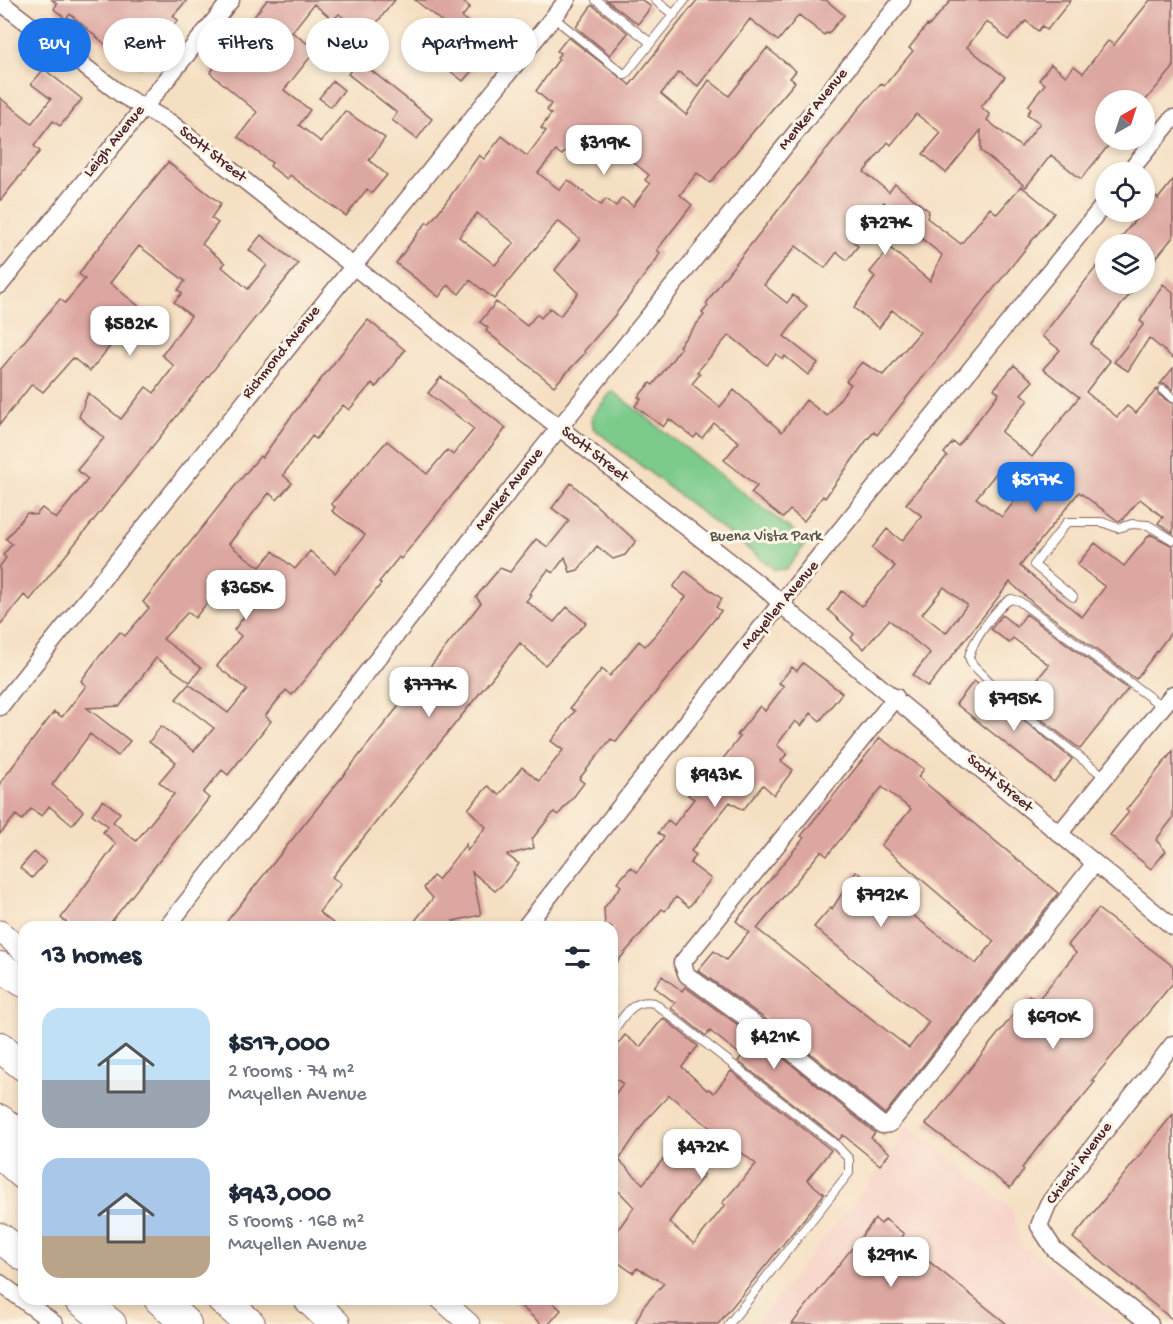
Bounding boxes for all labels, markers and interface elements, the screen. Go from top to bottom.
chip: Buy [18,18,91,72]
chip: Rent [103,18,185,72]
chip: Filters [197,18,294,72]
chip: New [306,18,389,72]
chip: Apartment [401,18,537,72]
street label: Menker Avenue [775,65,853,155]
north arrow [1095,90,1155,150]
map controls [1095,90,1155,294]
street label: Leigh Avenue [80,102,150,182]
street label: Scott Street [174,123,251,188]
pin: $319K [562,125,646,176]
text: $319K [580,133,628,156]
button: locate [1095,162,1155,222]
pin: $727K [843,205,927,256]
text: $727K [860,213,910,236]
button: layers [1095,234,1155,294]
street label: Richmond Avenue [239,302,326,403]
pin: $582K [88,306,172,357]
text: $582K [104,314,156,337]
street label: Scott Street [556,423,633,488]
street label: Menker Avenue [472,444,549,535]
pin: $517K [994,462,1078,513]
text: $517K [1012,470,1061,493]
park label: Buena Vista Park [709,528,824,547]
street label: Mayellen Avenue [738,557,824,655]
pin: $365K [204,570,288,621]
text: $365K [220,578,272,601]
pin: $777K [387,667,471,718]
text: $777K [403,675,455,698]
pin: $795K [972,681,1056,732]
text: $795K [989,689,1039,712]
street label: Scott Street [962,751,1037,818]
pin: $943K [673,757,757,808]
text: $943K [690,765,740,788]
pin: $792K [839,877,923,928]
text: $792K [856,885,906,908]
icon: filters [561,941,594,974]
text: 13 homes [42,942,141,973]
pin: $690K [1011,999,1095,1050]
text: $690K [1027,1007,1079,1030]
pin: $421K [732,1019,816,1070]
text: $421K [750,1027,798,1050]
text: $517,000 [228,1030,330,1061]
icon: home [90,1032,162,1104]
text: 2 rooms · 74 m² [228,1061,354,1084]
text: Mayellen Avenue [228,1084,367,1107]
street label: Chiechi Avenue [1043,1118,1118,1209]
pin: $472K [660,1129,744,1180]
text: $472K [677,1137,727,1160]
text: $943,000 [228,1180,331,1211]
icon: home [90,1182,162,1254]
text: 5 rooms · 168 m² [228,1211,364,1234]
text: Mayellen Avenue [228,1234,367,1257]
pin: $291K [849,1237,933,1288]
text: $291K [867,1245,915,1268]

